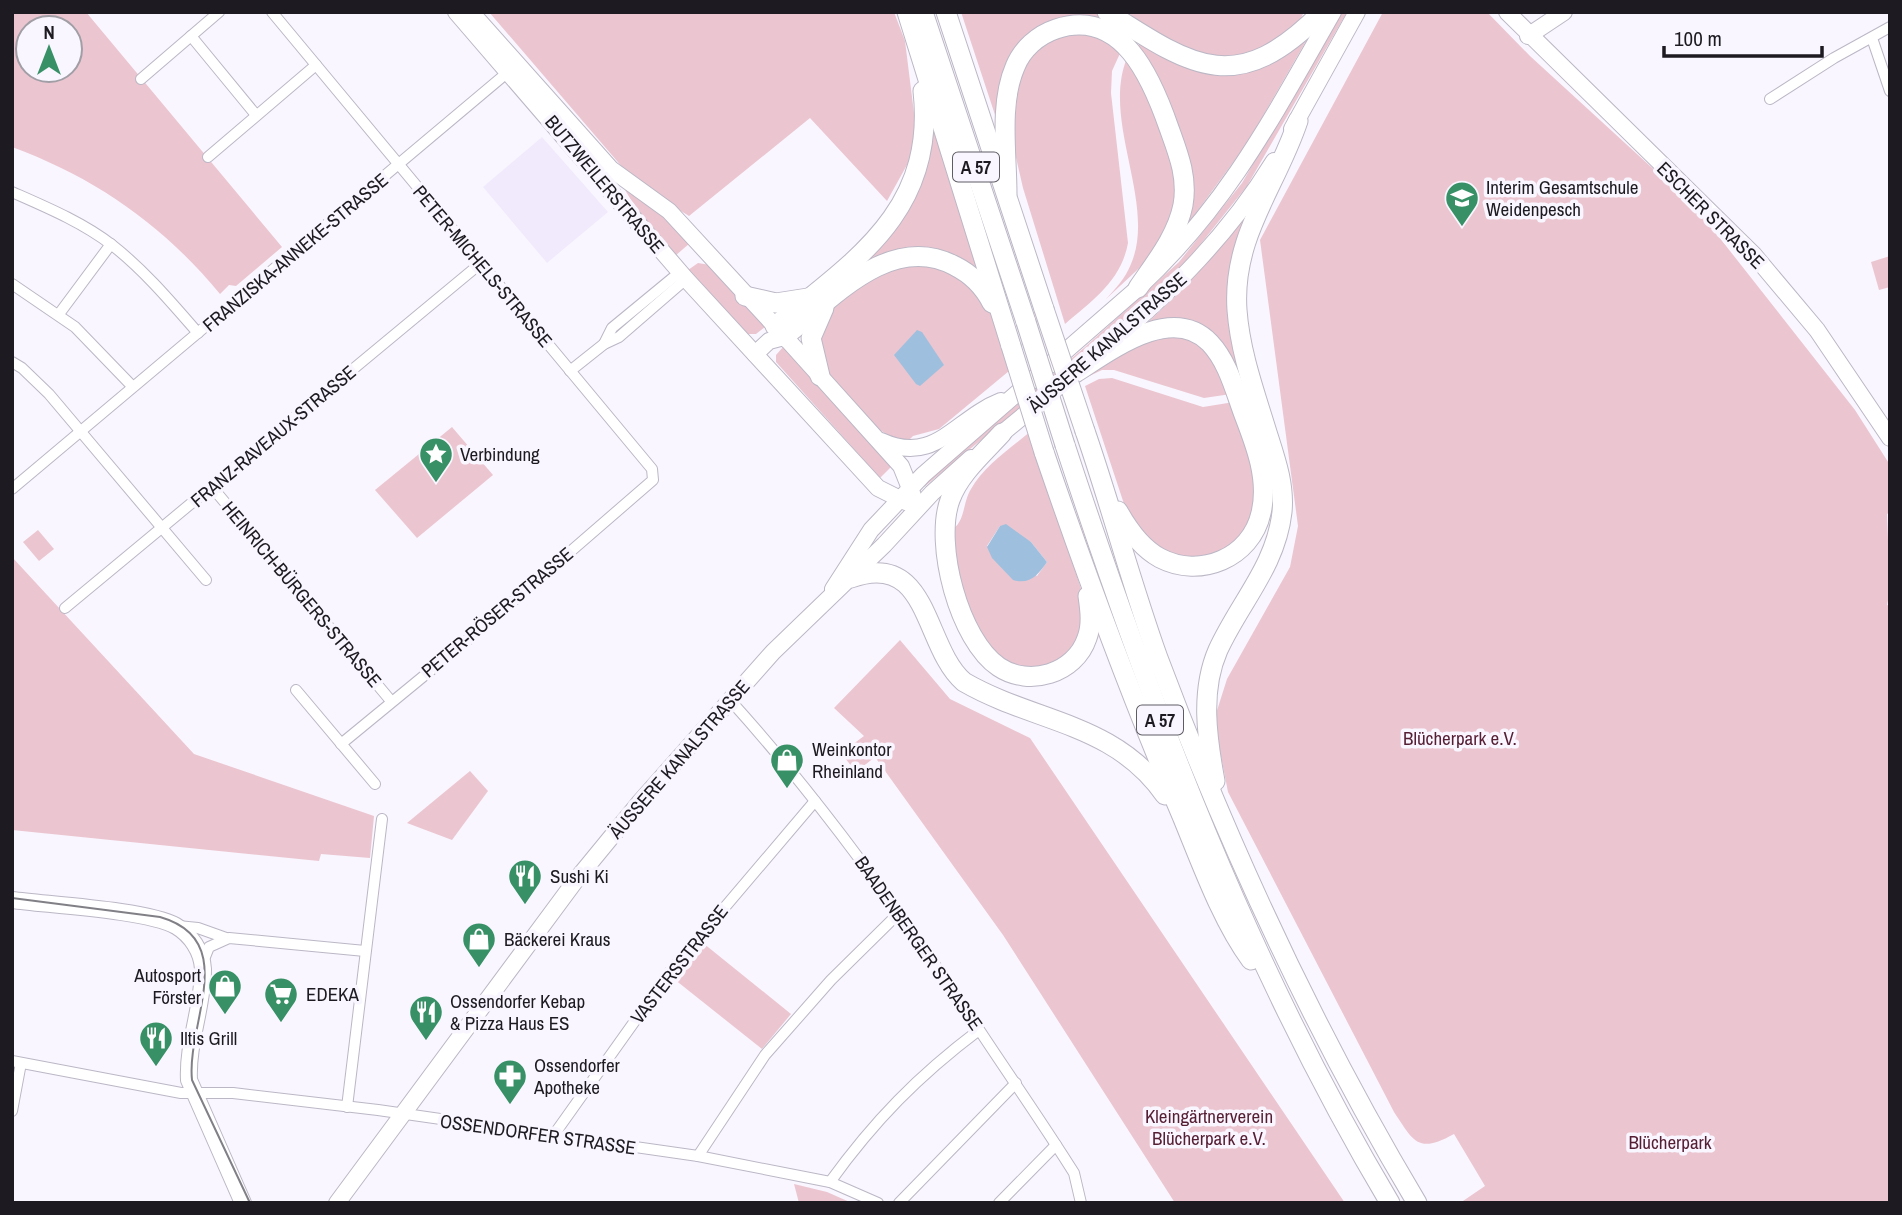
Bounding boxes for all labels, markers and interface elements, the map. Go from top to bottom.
north arrow [14,14,84,84]
scale bar [1664,14,1822,58]
text: N [43,19,55,45]
text: 100 m [1674,24,1722,53]
street label: BUTZWEILERSTRASSE [539,109,671,259]
road number: A 57 [953,152,999,182]
street label: ESCHER STRASSE [1652,156,1770,274]
street label: FRANZISKA-ANNEKE-STRASSE [197,167,393,337]
place label: Interim Gesamtschule Weidenpesch [1486,174,1638,222]
street label: PETER-MICHELS-STRASSE [407,179,559,353]
school or university icon: Interim Gesamtschule Weidenpesch [1443,179,1481,228]
street label: ÄUSSERE KANALSTRASSE [1021,266,1192,419]
street label: FRANZ-RAVEAUX-STRASSE [185,359,361,513]
place icon: Verbindung [417,435,455,484]
place label: Verbindung [460,441,540,467]
street label: HEINRICH-BÜRGERS-STRASSE [216,495,388,693]
street label: PETER-RÖSER-STRASSE [416,541,578,683]
street label: ÄUSSERE KANALSTRASSE [602,674,755,845]
road number: A 57 [1137,706,1183,734]
park label: Blücherpark e.V. [1403,725,1517,751]
place label: Weinkontor Rheinland [812,736,892,784]
shop icon: Weinkontor Rheinland [768,741,806,790]
street label: BAADENBERGER STRASSE [849,851,989,1035]
restaurant icon: Sushi Ki [506,857,544,906]
place label: Sushi Ki [550,863,609,889]
street label: VASTERSSTRASSE [624,899,734,1029]
shop icon: Bäckerei Kraus [460,920,498,969]
place label: Bäckerei Kraus [504,926,611,952]
place label: Autosport Förster [133,962,202,1010]
shop icon: Autosport Förster [206,967,244,1016]
supermarket icon: EDEKA [262,975,300,1024]
place label: EDEKA [306,981,359,1007]
place label: Ossendorfer Kebap & Pizza Haus ES [450,988,585,1036]
restaurant icon: Ossendorfer Kebap & Pizza Haus ES [407,993,445,1042]
restaurant icon: Iltis Grill [137,1019,175,1068]
place label: Iltis Grill [180,1025,237,1051]
place label: Ossendorfer Apotheke [533,1052,621,1100]
pharmacy icon: Ossendorfer Apotheke [491,1057,529,1106]
park label: Kleingärtnerverein Blücherpark e.V. [1145,1103,1273,1151]
street label: OSSENDORFER STRASSE [438,1107,638,1161]
park label: Blücherpark [1628,1129,1712,1155]

